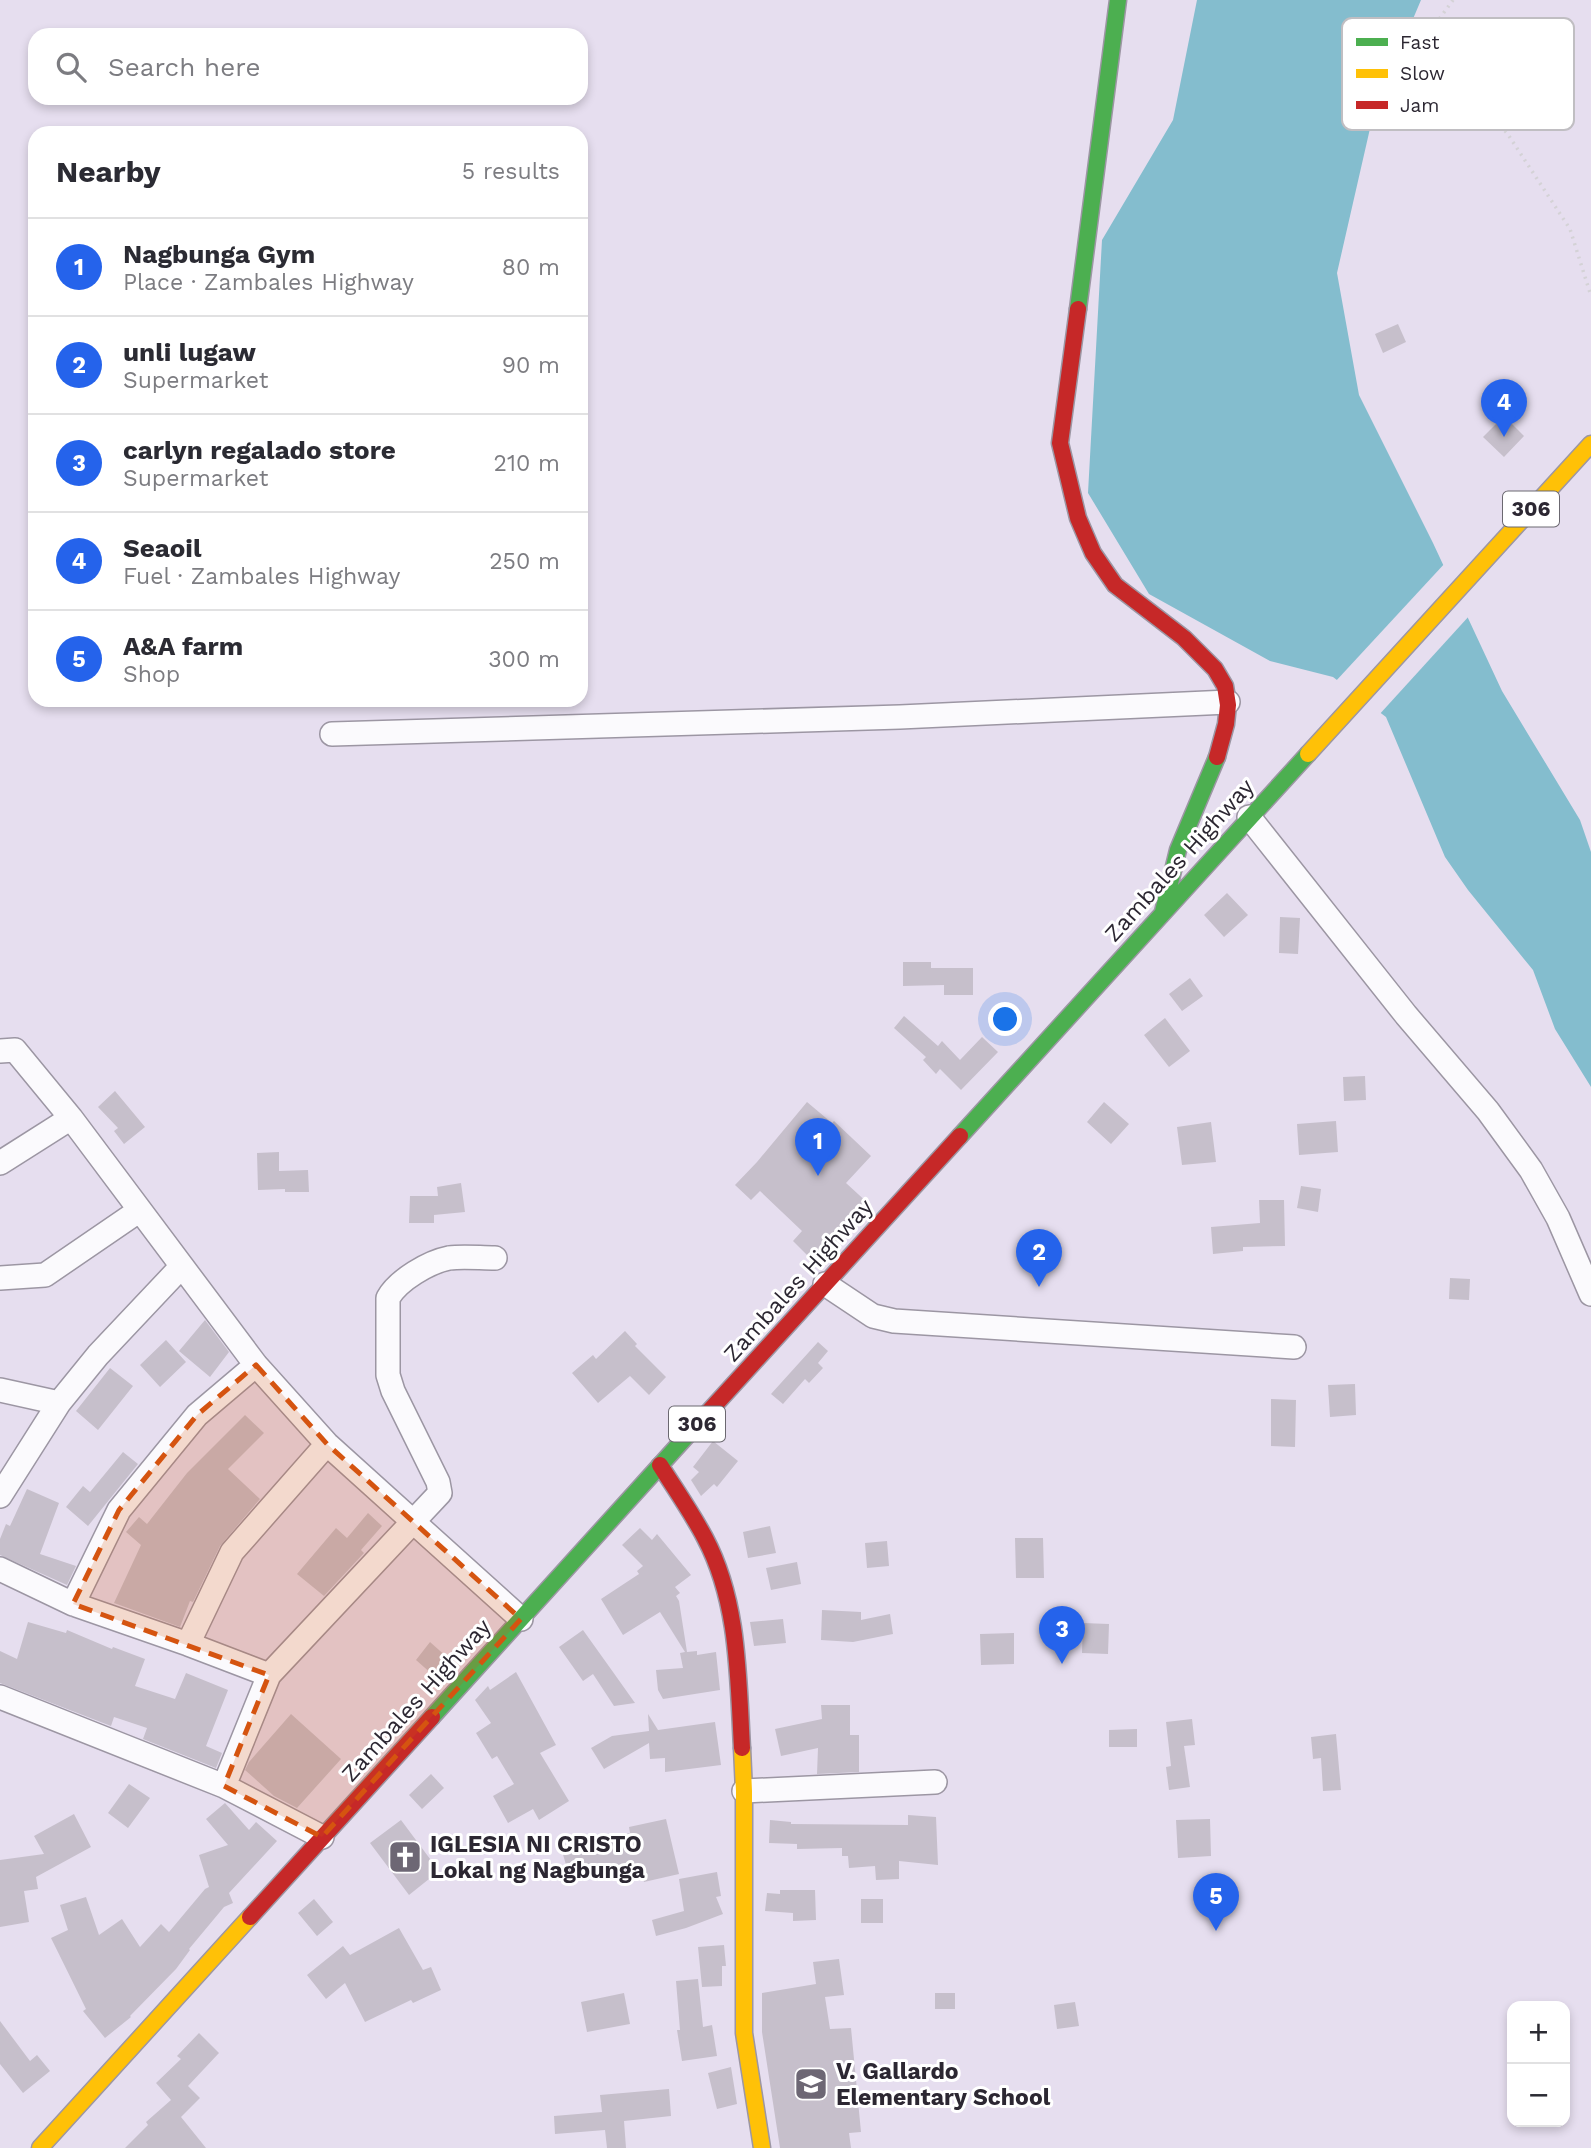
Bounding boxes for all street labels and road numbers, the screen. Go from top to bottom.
road number: 306 [1503,491,1559,526]
street label: Zambales Highway [1099,773,1260,947]
street label: Zambales Highway [718,1193,879,1367]
road number: 306 [669,1406,725,1442]
street label: Zambales Highway [336,1613,497,1787]

